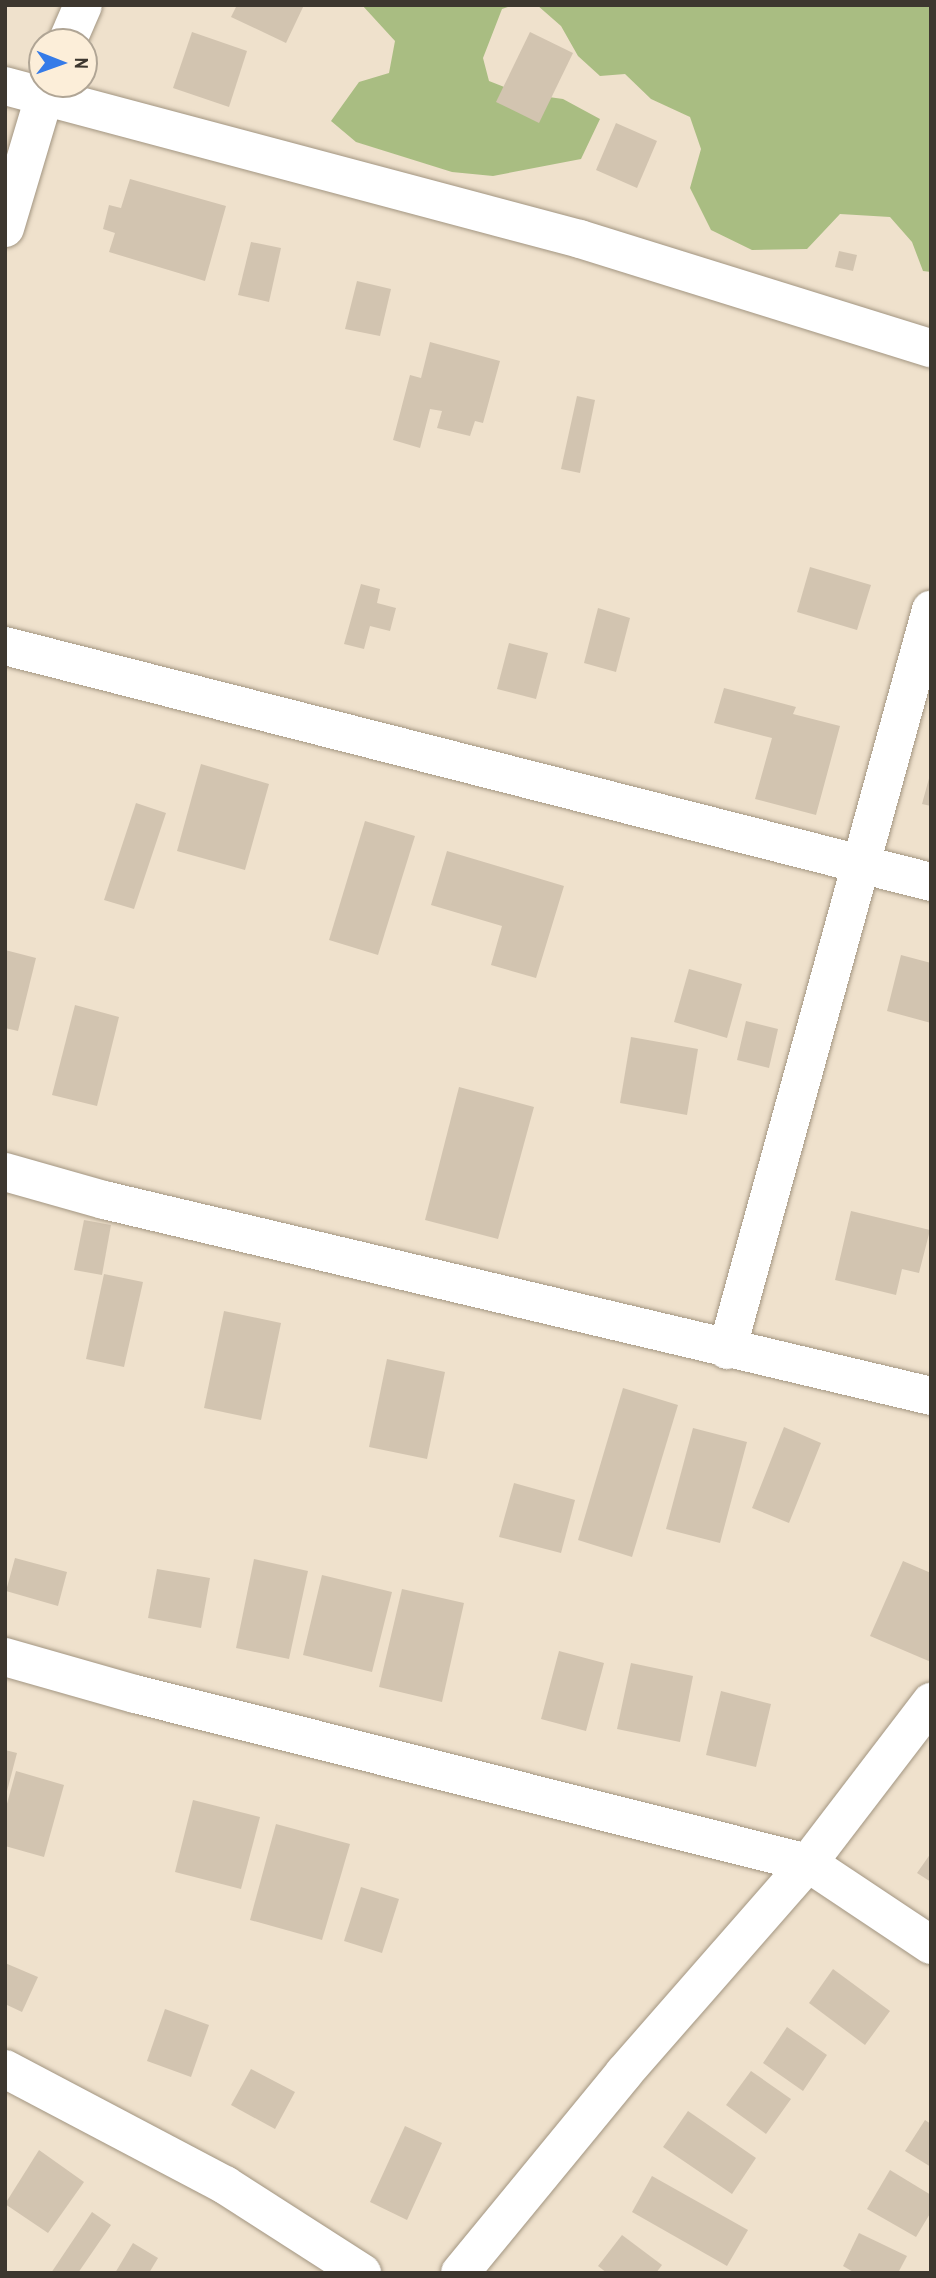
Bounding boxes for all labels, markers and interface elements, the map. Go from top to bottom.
north arrow [28,28,98,98]
text: N [69,57,95,69]

